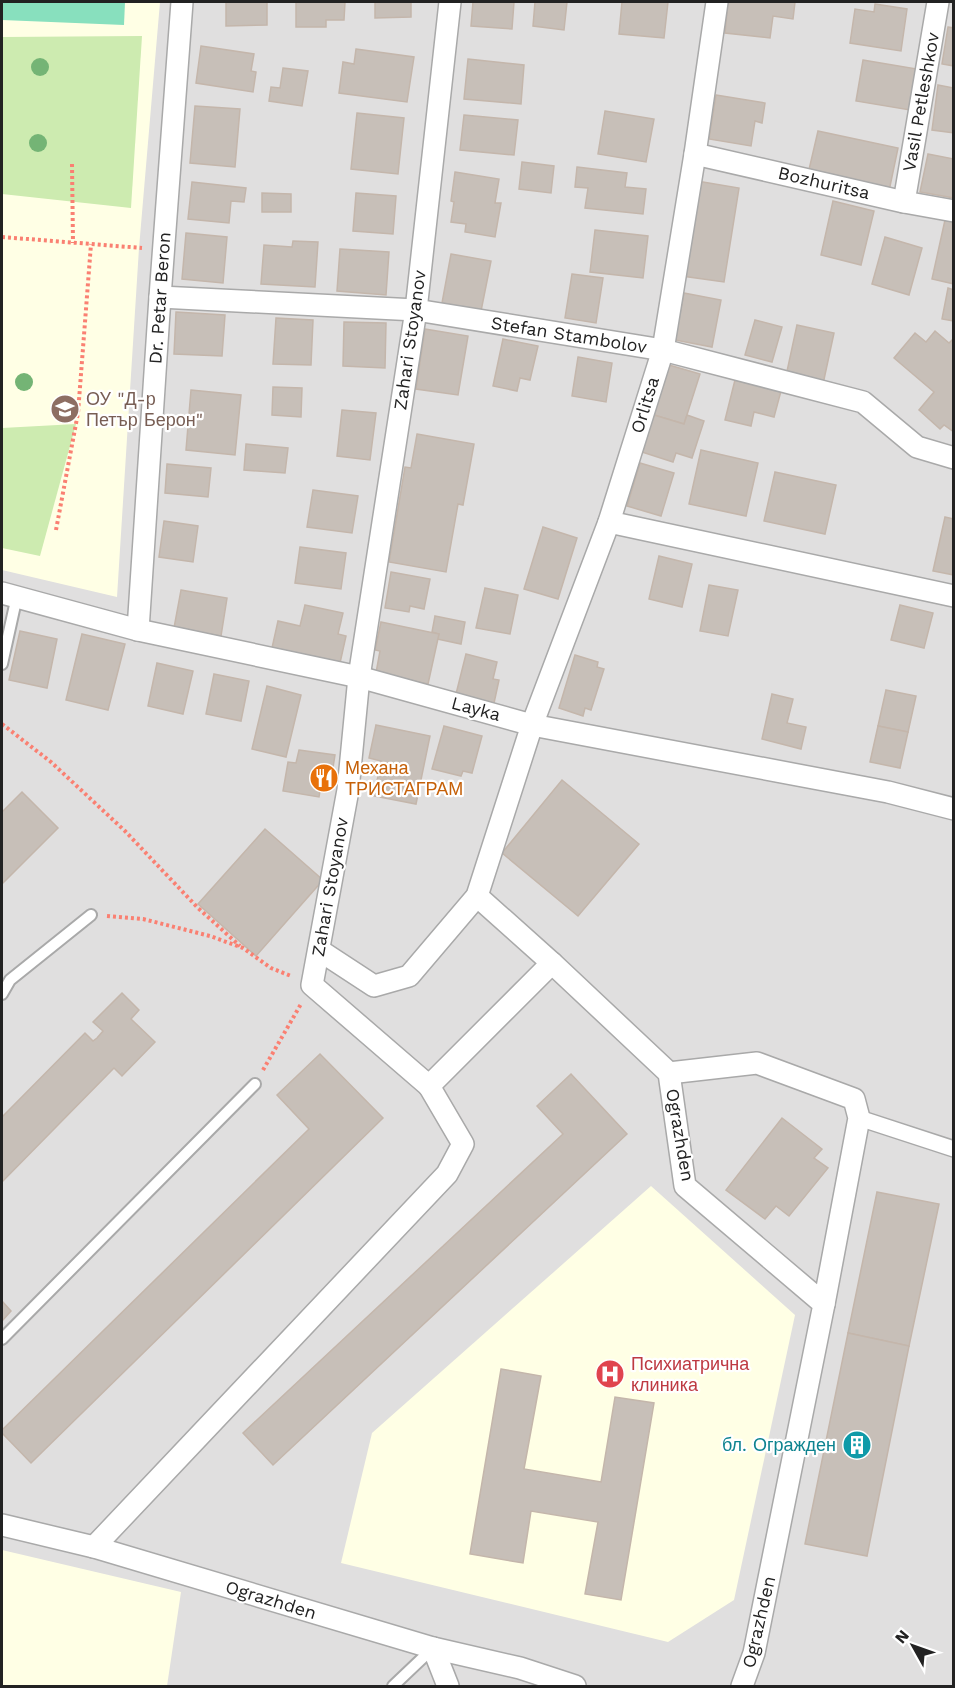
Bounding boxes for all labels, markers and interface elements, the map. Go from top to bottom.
street label: Vasil Petleshkov [898,30,943,173]
street label: Bozhuritsa [776,162,872,203]
street label: Dr. Petar Beron [144,231,175,365]
street label: Zahari Stoyanov [389,268,430,411]
street label: Stefan Stambolov [490,312,649,357]
street label: Orlitsa [626,374,663,436]
place label: ОУ "Д-р Петър Берон" [86,388,203,430]
school or university icon: ОУ "Д-р Петър Берон" [49,393,81,425]
street label: Layka [449,692,503,725]
place label: Механа ТРИСТАГРАМ [345,757,463,799]
restaurant icon: Механа ТРИСТАГРАМ [308,762,340,794]
street label: Zahari Stoyanov [307,815,352,958]
street label: Ograzhden [662,1087,699,1183]
place label: Психиатрична клиника [631,1353,750,1395]
hospital icon: Психиатрична клиника [594,1358,626,1390]
building icon: бл. Огражден [841,1429,873,1461]
place label: бл. Огражден [722,1434,836,1455]
street label: Ograzhden [738,1574,779,1670]
street label: Ograzhden [223,1576,319,1623]
north arrow [883,1616,943,1676]
text: N [891,1626,913,1647]

